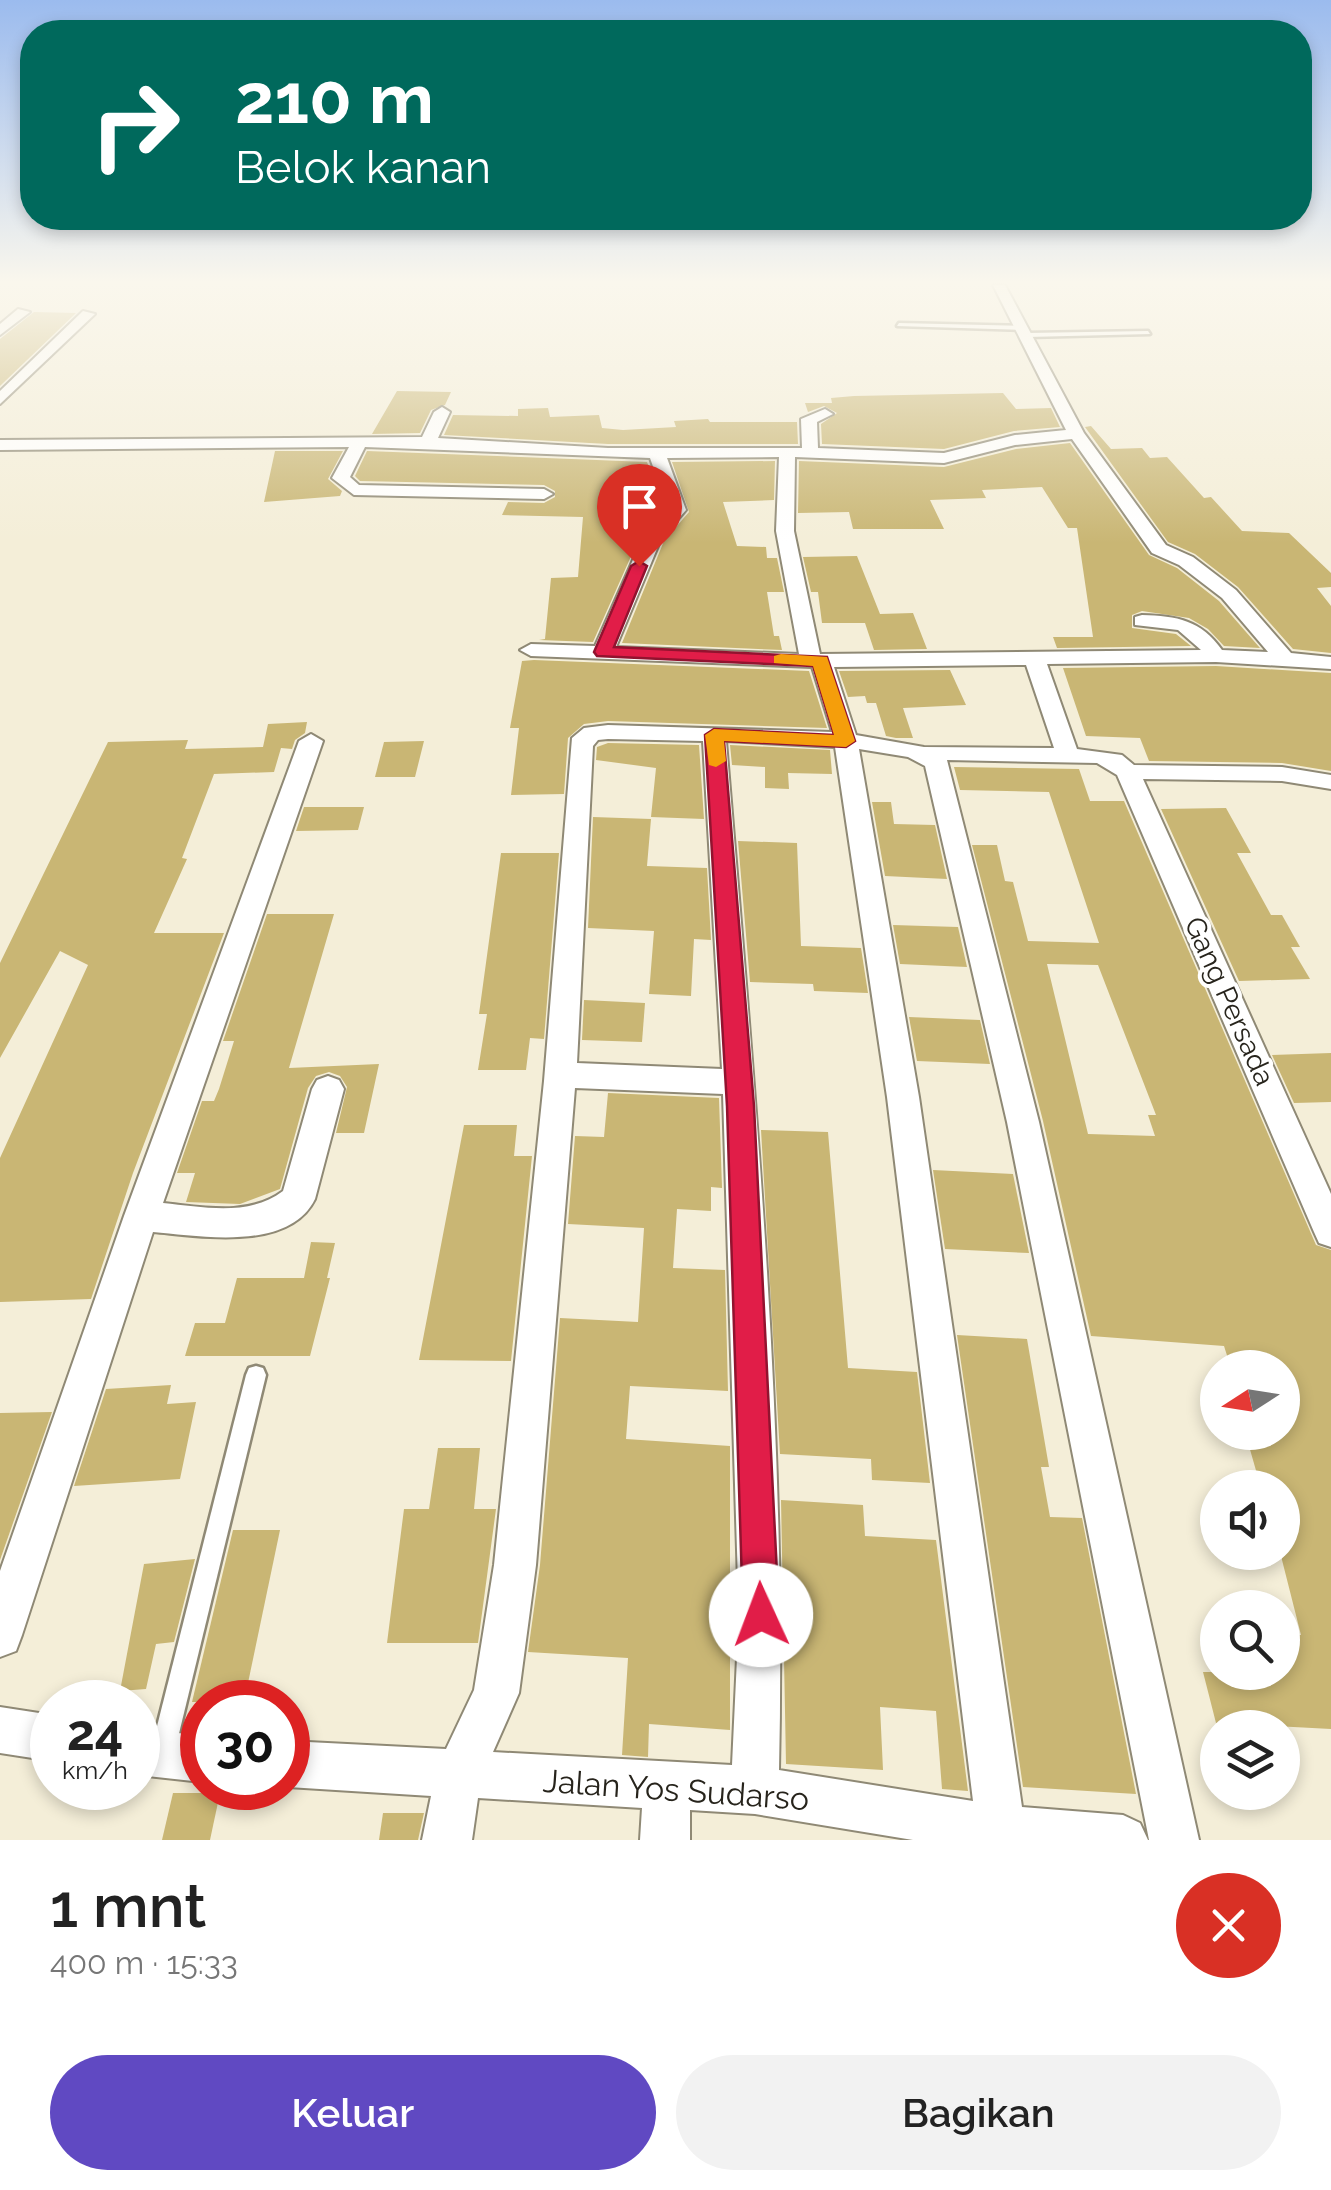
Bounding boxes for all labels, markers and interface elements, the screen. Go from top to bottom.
text: 210 m [235,57,434,139]
icon: right [70,60,200,190]
text: Belok kanan [235,141,491,194]
pin [597,464,682,567]
icon: arrive [612,479,667,534]
street label: Gang Persada [1178,912,1281,1091]
north arrow [1200,1350,1300,1450]
map controls [1200,1350,1300,1810]
button: sound [1200,1470,1300,1570]
position arrow [709,1563,813,1667]
button: search [1200,1590,1300,1690]
speed limit sign: 30 [180,1680,310,1810]
text: 24 [67,1703,123,1762]
button: layers [1200,1710,1300,1810]
text: km/h [62,1755,128,1785]
street label: Jalan Yos Sudarso [542,1762,810,1817]
text: 1 mnt [50,1871,206,1941]
button: close [1176,1873,1281,1978]
text: 400 m · 15:33 [50,1944,238,1981]
button: Keluar [50,2055,656,2170]
button: Bagikan [676,2055,1281,2170]

